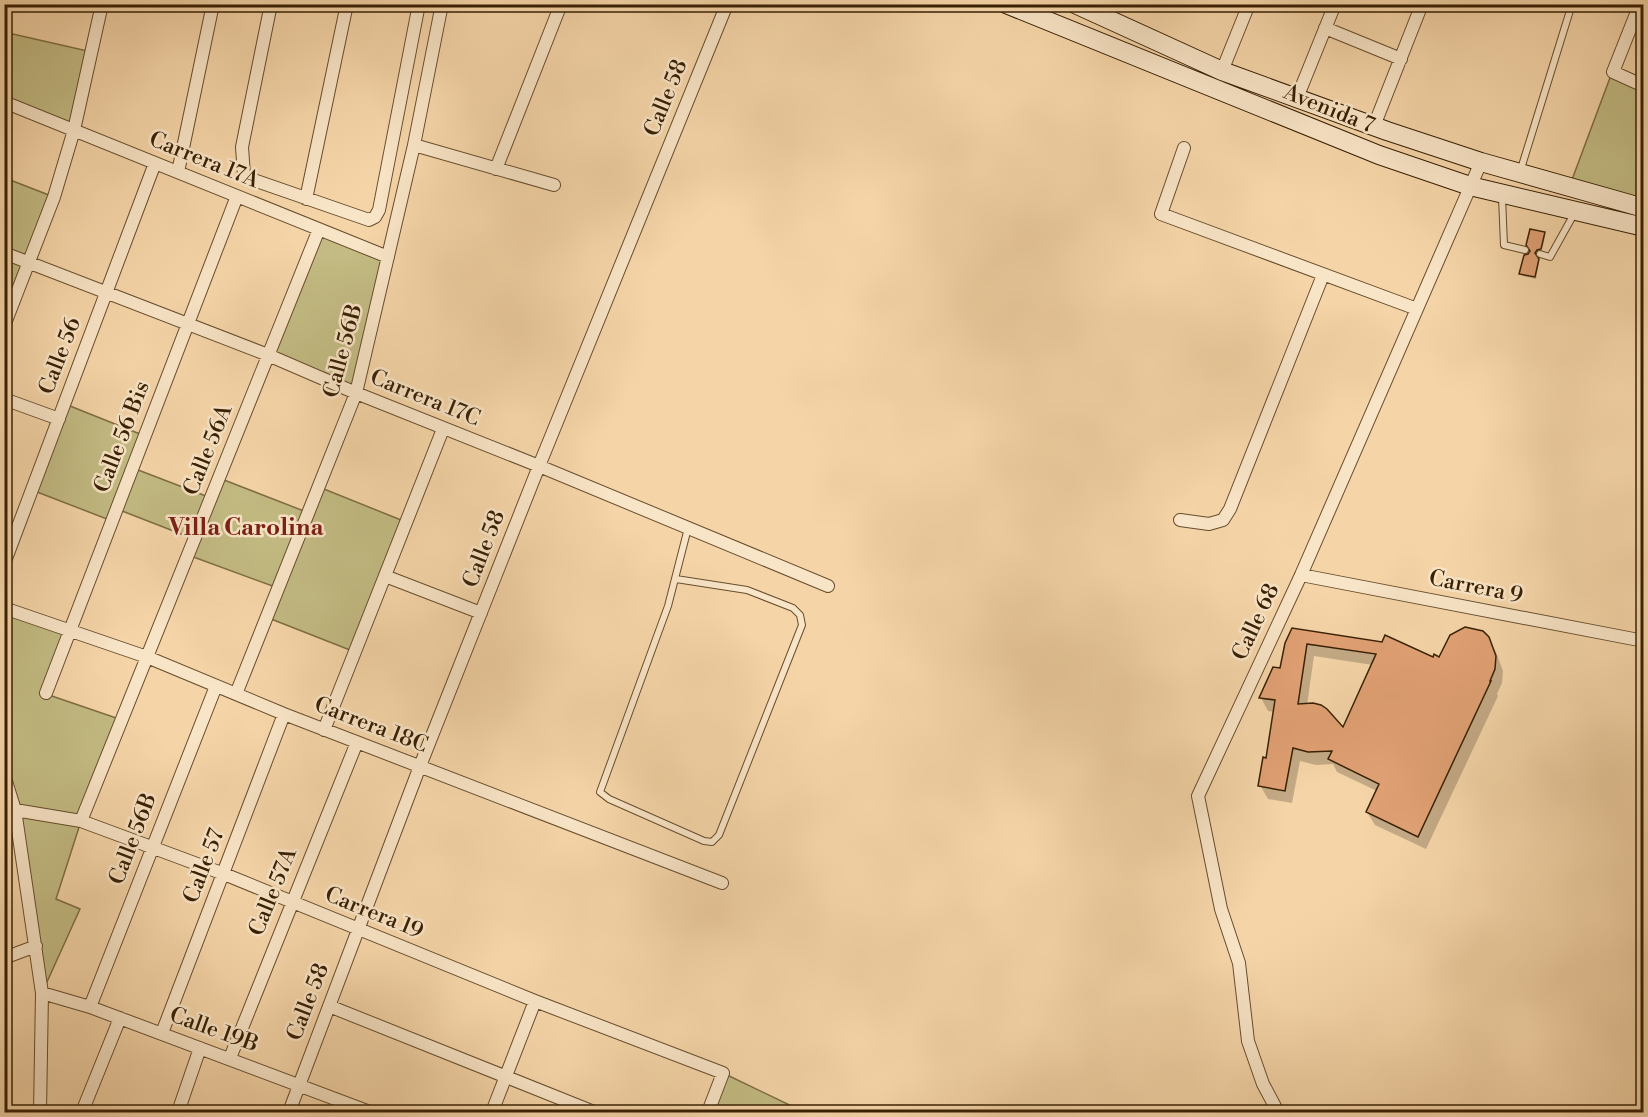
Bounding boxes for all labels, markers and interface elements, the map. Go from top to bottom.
street label: Calle 58 [638,56,694,140]
street label: Avenida 7 [1279,78,1378,139]
street label: Carrera 17A [145,126,264,195]
street label: Calle 56B [318,301,368,401]
street label: Calle 56 [33,314,87,398]
street label: Carrera 17C [366,364,484,432]
street label: Calle 56 Bis [88,377,156,497]
street label: Calle 56A [178,400,239,499]
street label: Calle 58 [457,507,511,591]
district label: Villa Carolina [168,513,324,543]
street label: Carrera 9 [1427,565,1525,609]
street label: Calle 68 [1226,579,1286,665]
street label: Carrera 18C [310,691,432,759]
street label: Calle 56B [103,789,163,889]
street label: Calle 57 [178,825,230,907]
street label: Calle 57A [243,843,303,940]
street label: Carrera 19 [321,881,427,945]
street label: Calle 58 [281,960,335,1044]
street label: Calle 19B [166,1002,262,1058]

